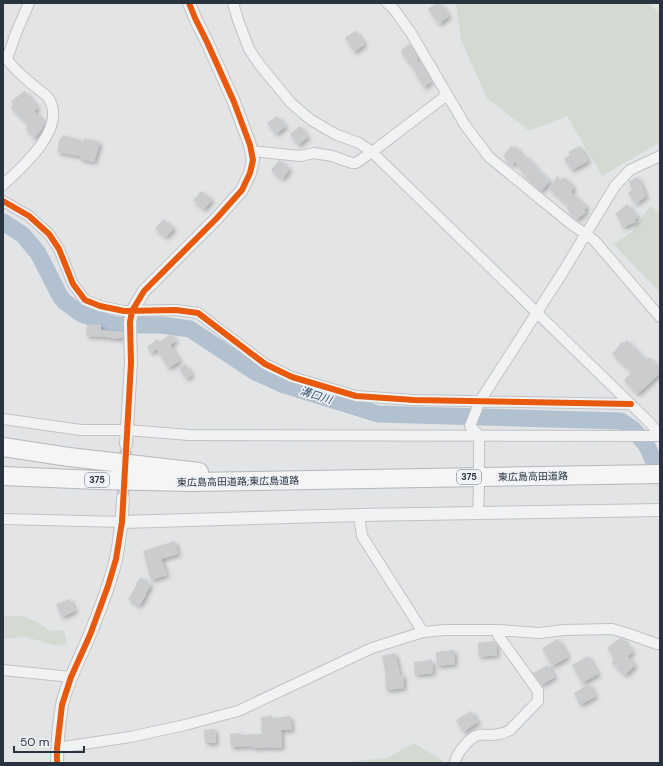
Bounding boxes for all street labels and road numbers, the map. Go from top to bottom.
street label: 東広島高田道路 [498,469,568,484]
road number: 375 [457,470,481,484]
road number: 375 [85,473,109,487]
street label: 東広島高田道路;東広島道路 [177,474,299,489]

